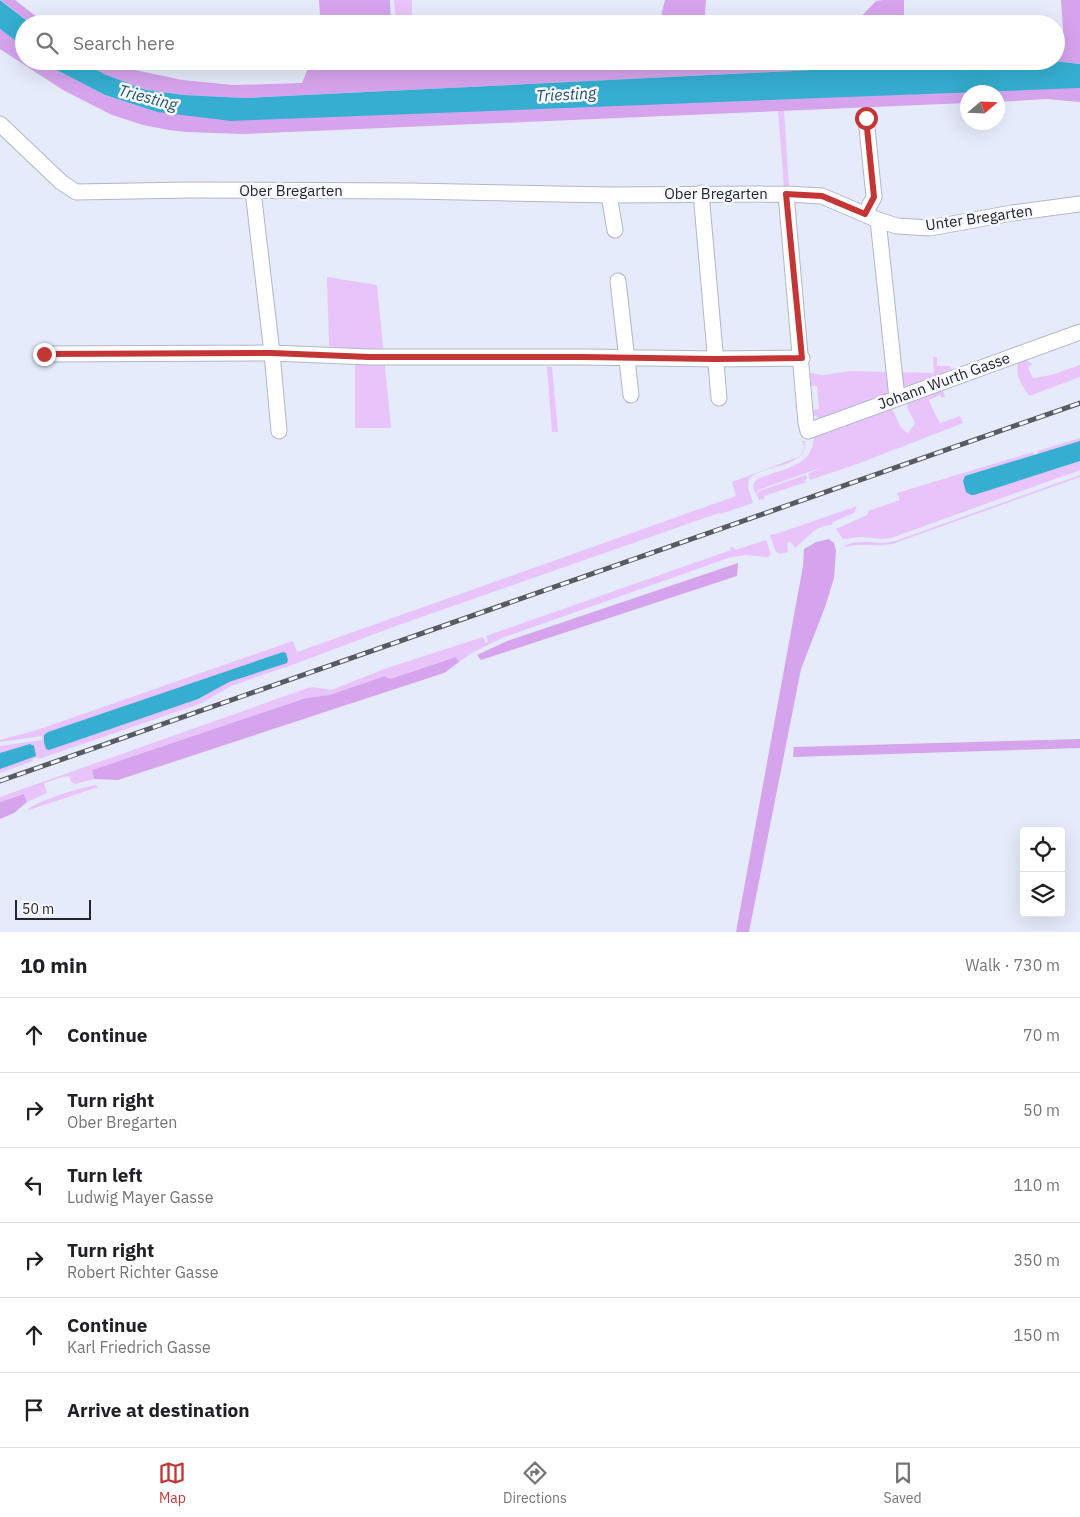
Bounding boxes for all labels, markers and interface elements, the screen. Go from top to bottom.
search box [15,15,1065,70]
icon: search [33,29,61,57]
text: Search here [73,31,175,55]
water label: Triesting [116,80,180,115]
water label: Triesting [535,82,597,106]
north arrow [960,85,1005,130]
route start [855,107,878,130]
street label: Ober Bregarten [239,181,343,200]
street label: Ober Bregarten [664,184,768,203]
street label: Unter Bregarten [924,201,1034,234]
route end [33,343,56,366]
street label: Johann Wurth Gasse [875,348,1012,413]
map controls [1020,827,1065,917]
button: locate [1020,827,1065,872]
button: layers [1020,872,1065,917]
scale bar [15,897,91,920]
text: 50 m [22,900,54,918]
text: 10 min [20,951,87,979]
text: Walk · 730 m [965,955,1060,975]
icon: ahead [20,1021,48,1049]
text: Continue [67,1023,147,1047]
text: 70 m [1023,1025,1060,1045]
text: Turn right [67,1088,154,1112]
icon: right [20,1096,48,1124]
text: 50 m [1023,1100,1060,1120]
text: Ober Bregarten [67,1112,177,1132]
text: Turn left [67,1163,143,1187]
icon: left [20,1171,48,1199]
text: 110 m [1013,1175,1060,1195]
text: Ludwig Mayer Gasse [67,1187,213,1207]
text: Turn right [67,1238,154,1262]
icon: right [20,1246,48,1274]
text: 350 m [1013,1250,1060,1270]
text: Robert Richter Gasse [67,1262,219,1282]
text: Continue [67,1313,147,1337]
icon: ahead [20,1321,48,1349]
text: 150 m [1013,1325,1060,1345]
text: Karl Friedrich Gasse [67,1337,211,1357]
icon: arrive [20,1396,48,1424]
text: Arrive at destination [67,1398,250,1422]
tab: Map [158,1459,186,1507]
tab: Directions [503,1459,567,1507]
tab: Saved [884,1459,922,1507]

